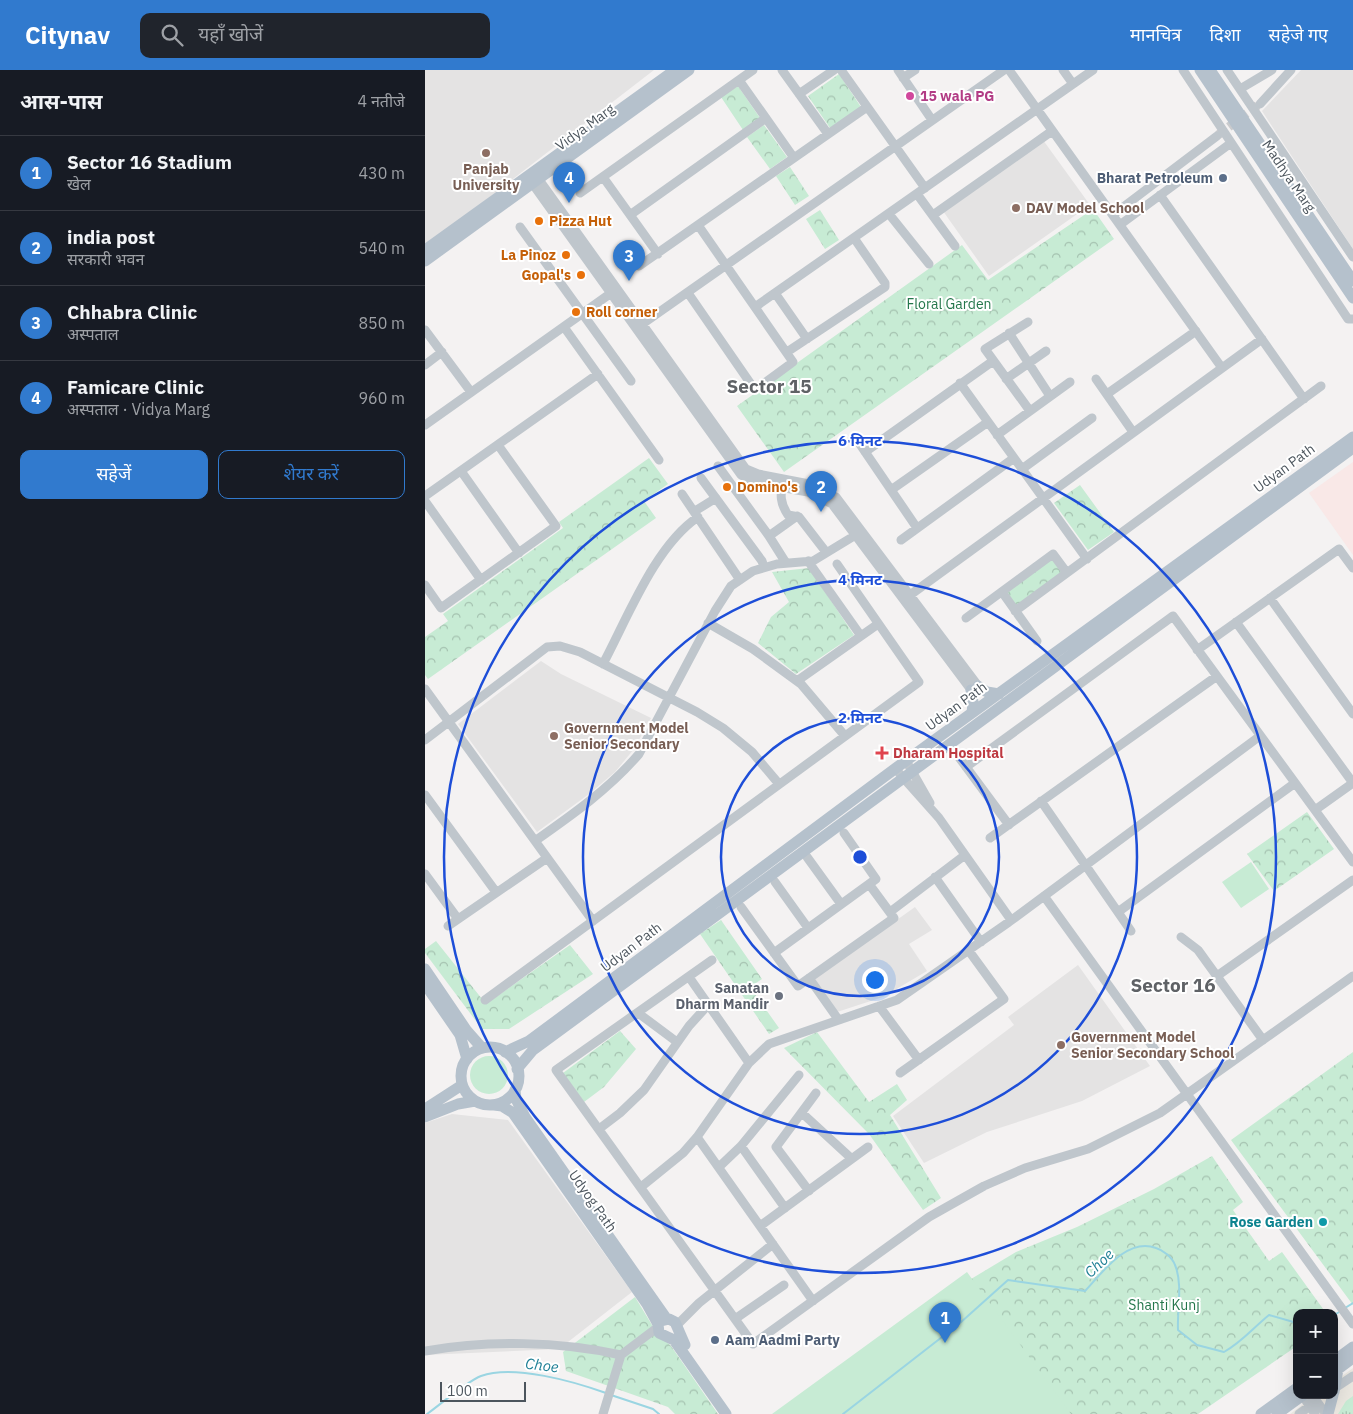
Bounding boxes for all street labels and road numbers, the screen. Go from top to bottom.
street label: Vidya Marg [552,99,619,154]
street label: Madhya Marg [1258,136,1320,216]
street label: Udyan Path [1250,440,1318,496]
street label: Udyan Path [922,678,990,734]
street label: Udyan Path [597,918,665,976]
street label: Udyog Path [565,1166,621,1236]

